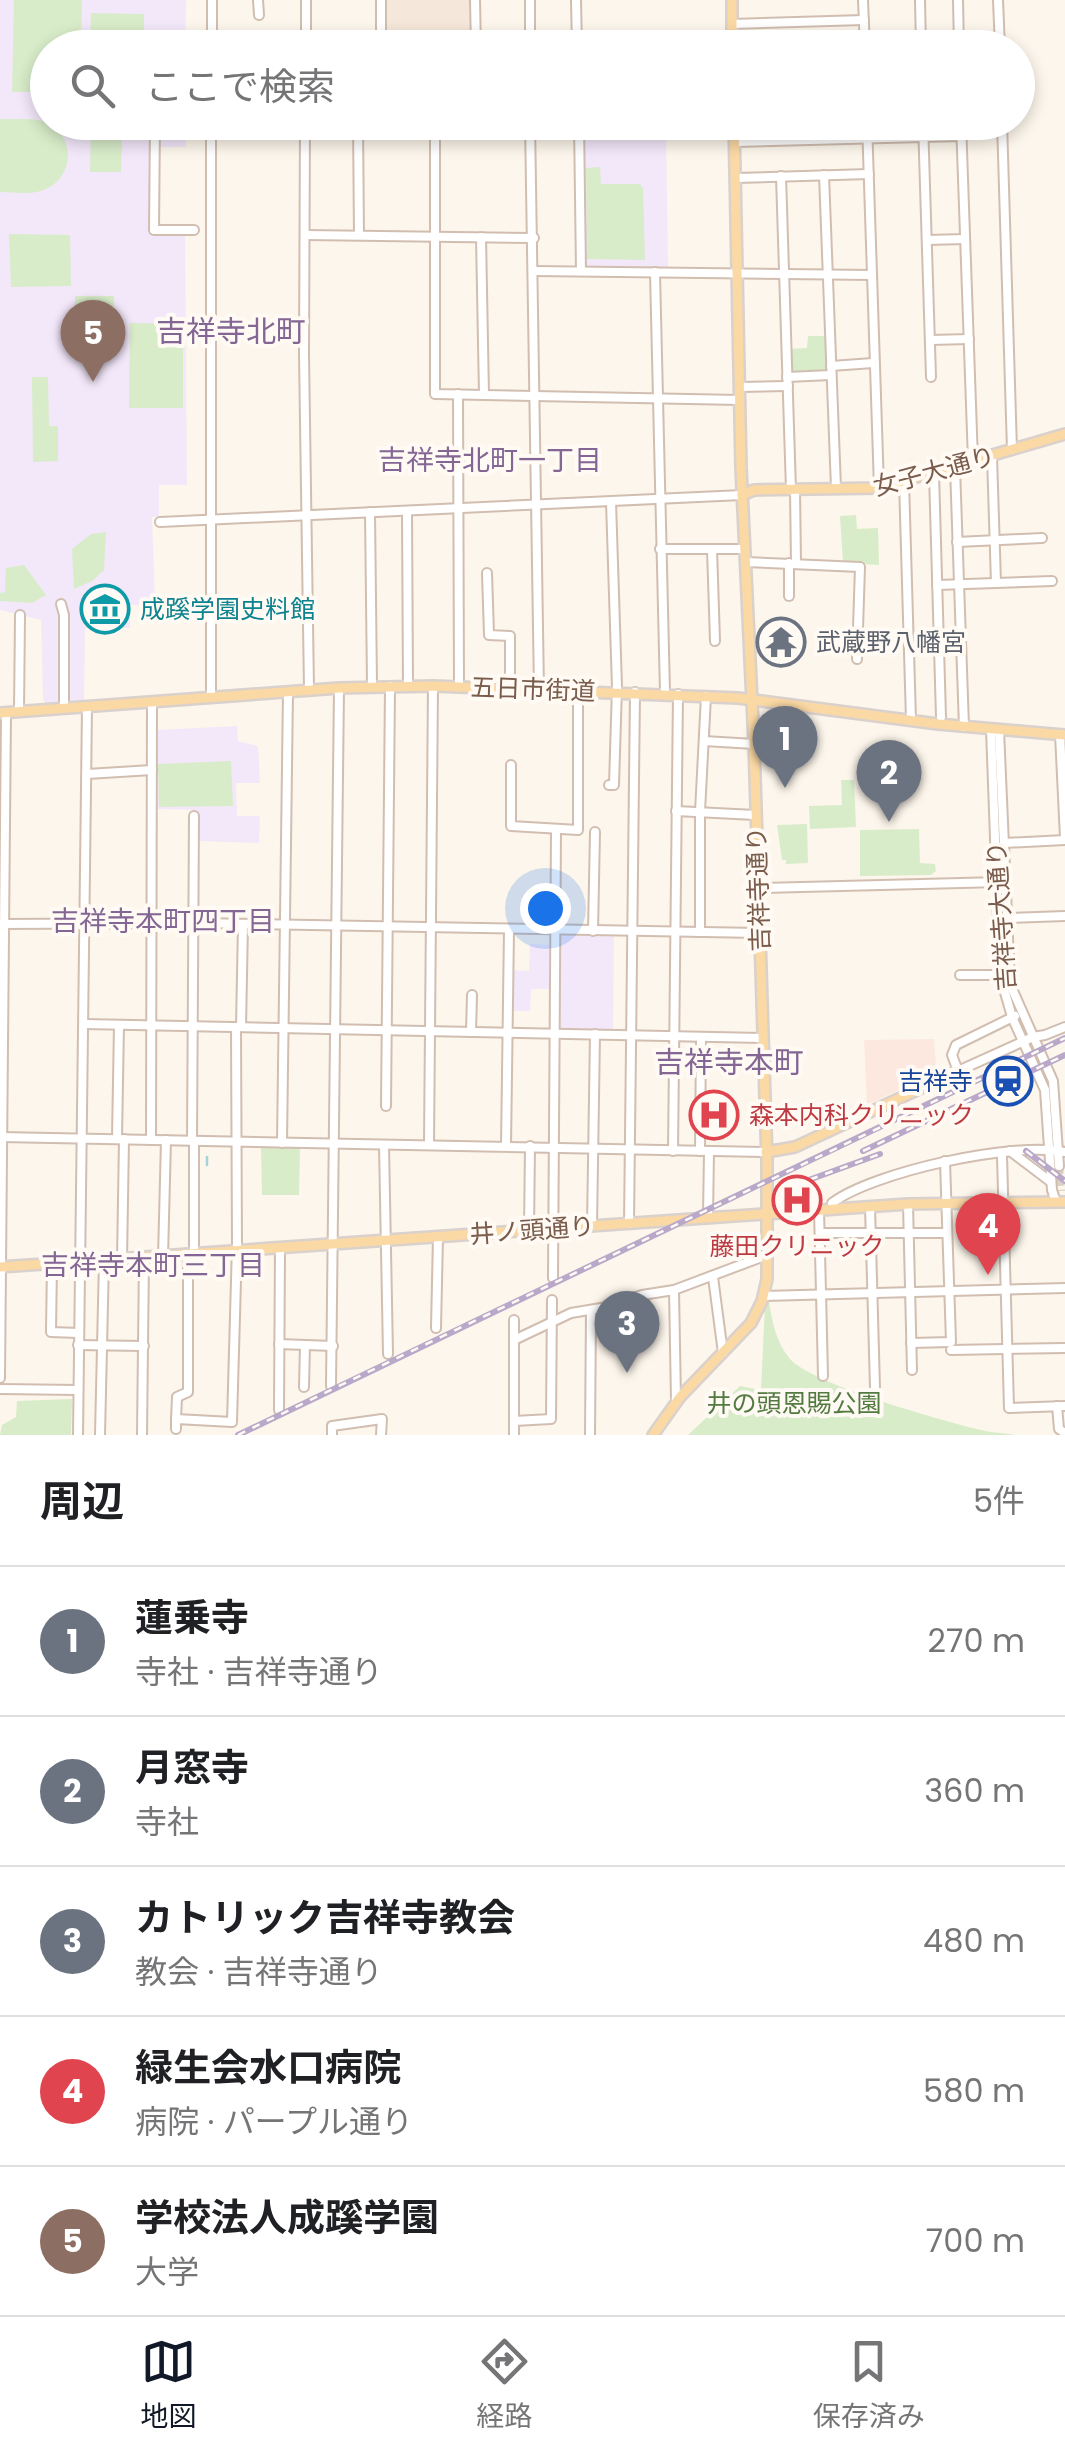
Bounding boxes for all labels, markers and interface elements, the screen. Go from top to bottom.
search box [30,30,1035,140]
icon: search [65,58,120,113]
text: ここで検索 [145,60,335,113]
pin: 5 [61,300,126,382]
district label: 吉祥寺北町 [156,310,306,353]
street label: 女子大通り [869,438,999,505]
district label: 吉祥寺北町一丁目 [378,441,602,480]
museum icon: 成蹊学園史料館 [79,583,131,635]
place label: 成蹊学園史料館 [140,592,315,627]
temple icon: 武蔵野八幡宮 [755,616,807,668]
place label: 武蔵野八幡宮 [816,625,966,660]
street label: 五日市街道 [470,670,596,709]
pin: 1 [752,706,818,788]
pin: 2 [856,740,922,822]
street label: 吉祥寺通り [739,826,778,952]
street label: 吉祥寺大通り [979,840,1024,992]
your location [520,883,571,934]
district label: 吉祥寺本町四丁目 [51,902,275,941]
district label: 吉祥寺本町 [654,1041,804,1084]
station icon: 吉祥寺 [982,1055,1034,1107]
place label: 吉祥寺 [898,1064,973,1099]
hospital icon: 森本内科クリニック [688,1089,740,1141]
place label: 森本内科クリニック [749,1098,974,1133]
hospital icon: 藤田クリニック [771,1174,823,1226]
pin: 4 [956,1192,1020,1275]
street label: 井ノ頭通り [468,1209,596,1252]
place label: 藤田クリニック [709,1229,885,1264]
district label: 吉祥寺本町三丁目 [41,1246,265,1285]
pin: 3 [594,1290,660,1373]
park label: 井の頭恩賜公園 [706,1386,882,1421]
text: 周辺 [40,1472,124,1531]
text: 5件 [973,1478,1025,1523]
text: 蓮乗寺 [135,1591,249,1644]
text: 1 [66,1618,79,1663]
text: 270 m [928,1618,1025,1663]
text: 寺社 · 吉祥寺通り [135,1649,383,1694]
text: 月窓寺 [135,1741,249,1794]
text: 2 [63,1768,82,1813]
text: 360 m [924,1768,1025,1813]
text: 寺社 [135,1799,199,1844]
text: カトリック吉祥寺教会 [135,1891,515,1944]
text: 3 [63,1918,82,1963]
text: 480 m [923,1918,1025,1963]
text: 教会 · 吉祥寺通り [135,1949,383,1994]
text: 緑生会水口病院 [135,2041,401,2094]
text: 4 [62,2068,83,2113]
text: 580 m [923,2068,1025,2113]
text: 病院 · パープル通り [135,2099,413,2144]
text: 学校法人成蹊学園 [135,2191,439,2244]
text: 5 [62,2218,83,2263]
text: 700 m [926,2218,1025,2263]
text: 大学 [135,2249,199,2294]
tab: 地図 [140,2334,196,2438]
tab: 経路 [476,2334,533,2438]
tab: 保存済み [813,2334,925,2438]

